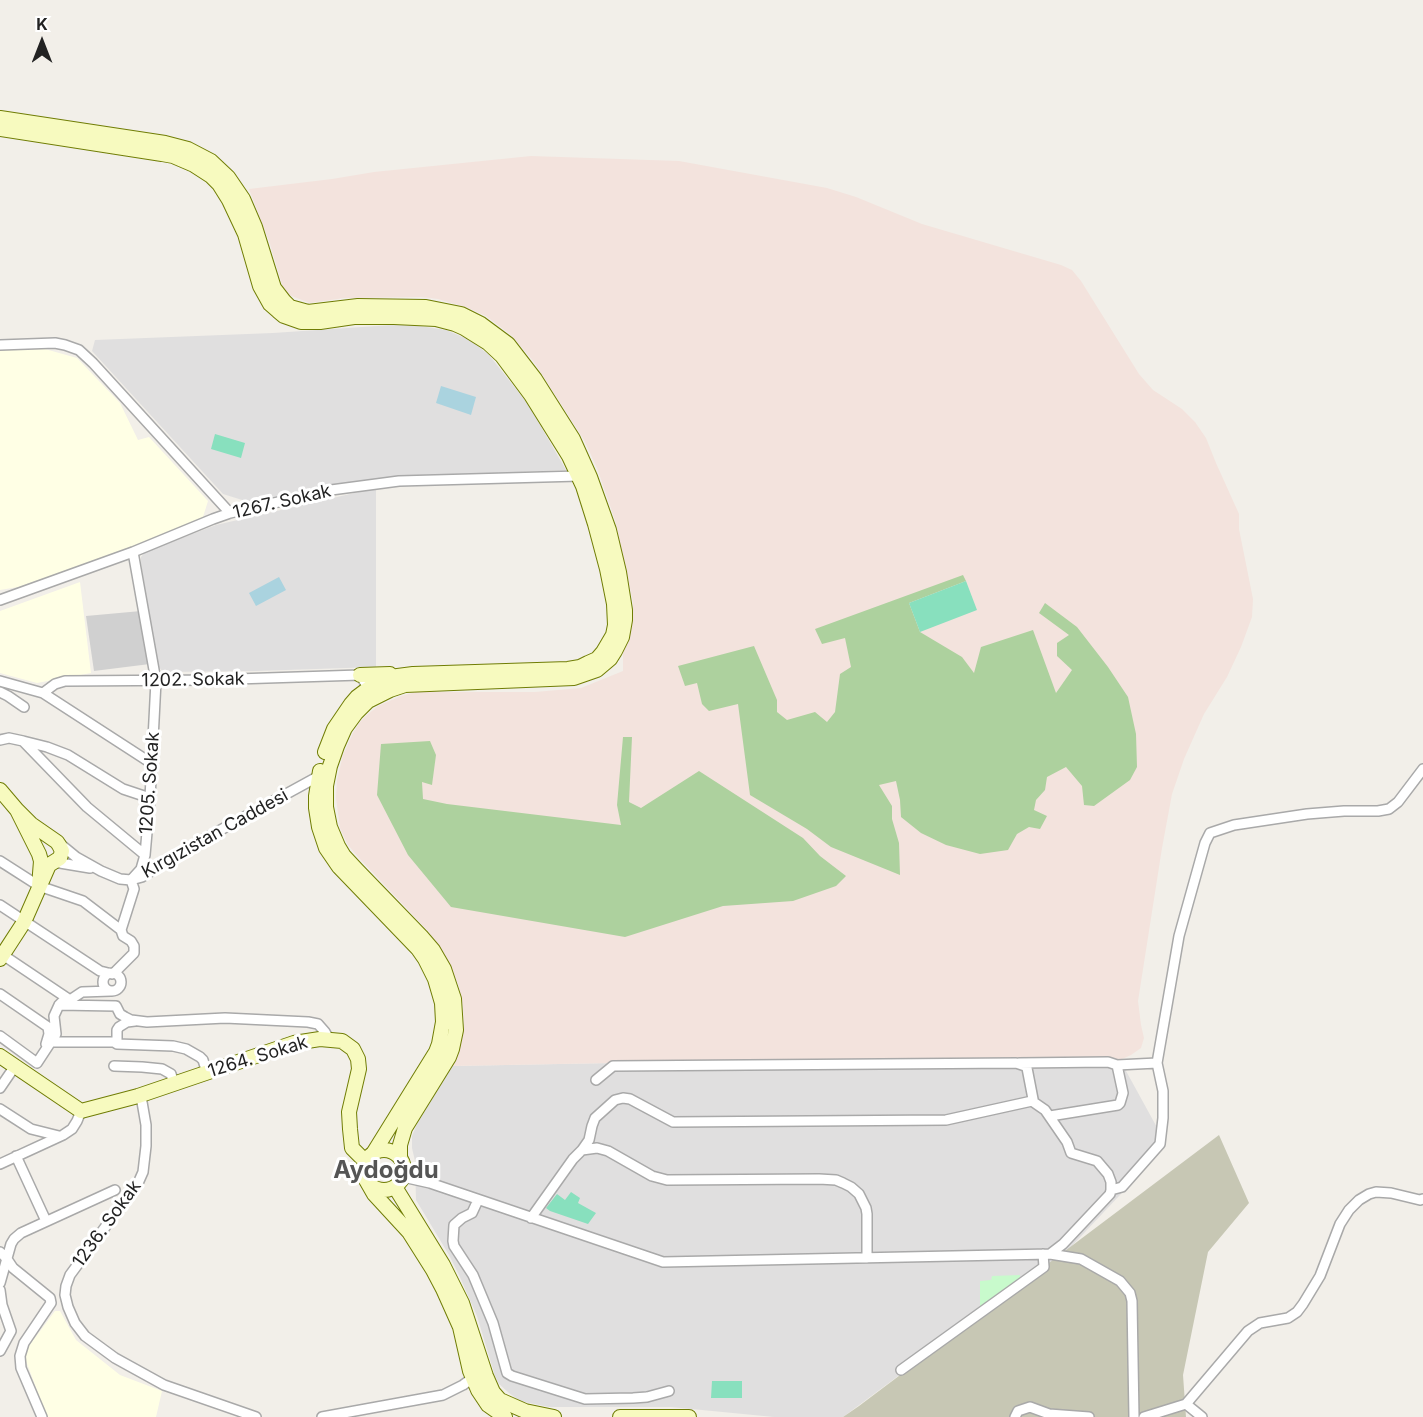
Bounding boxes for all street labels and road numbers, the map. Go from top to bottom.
street label: 1267. Sokak [231,480,333,524]
street label: 1202. Sokak [141,668,245,692]
street label: 1205. Sokak [136,731,164,835]
street label: Kırgızistan Caddesi [138,785,292,883]
street label: 1264. Sokak [206,1032,310,1082]
street label: 1236. Sokak [68,1176,146,1272]

